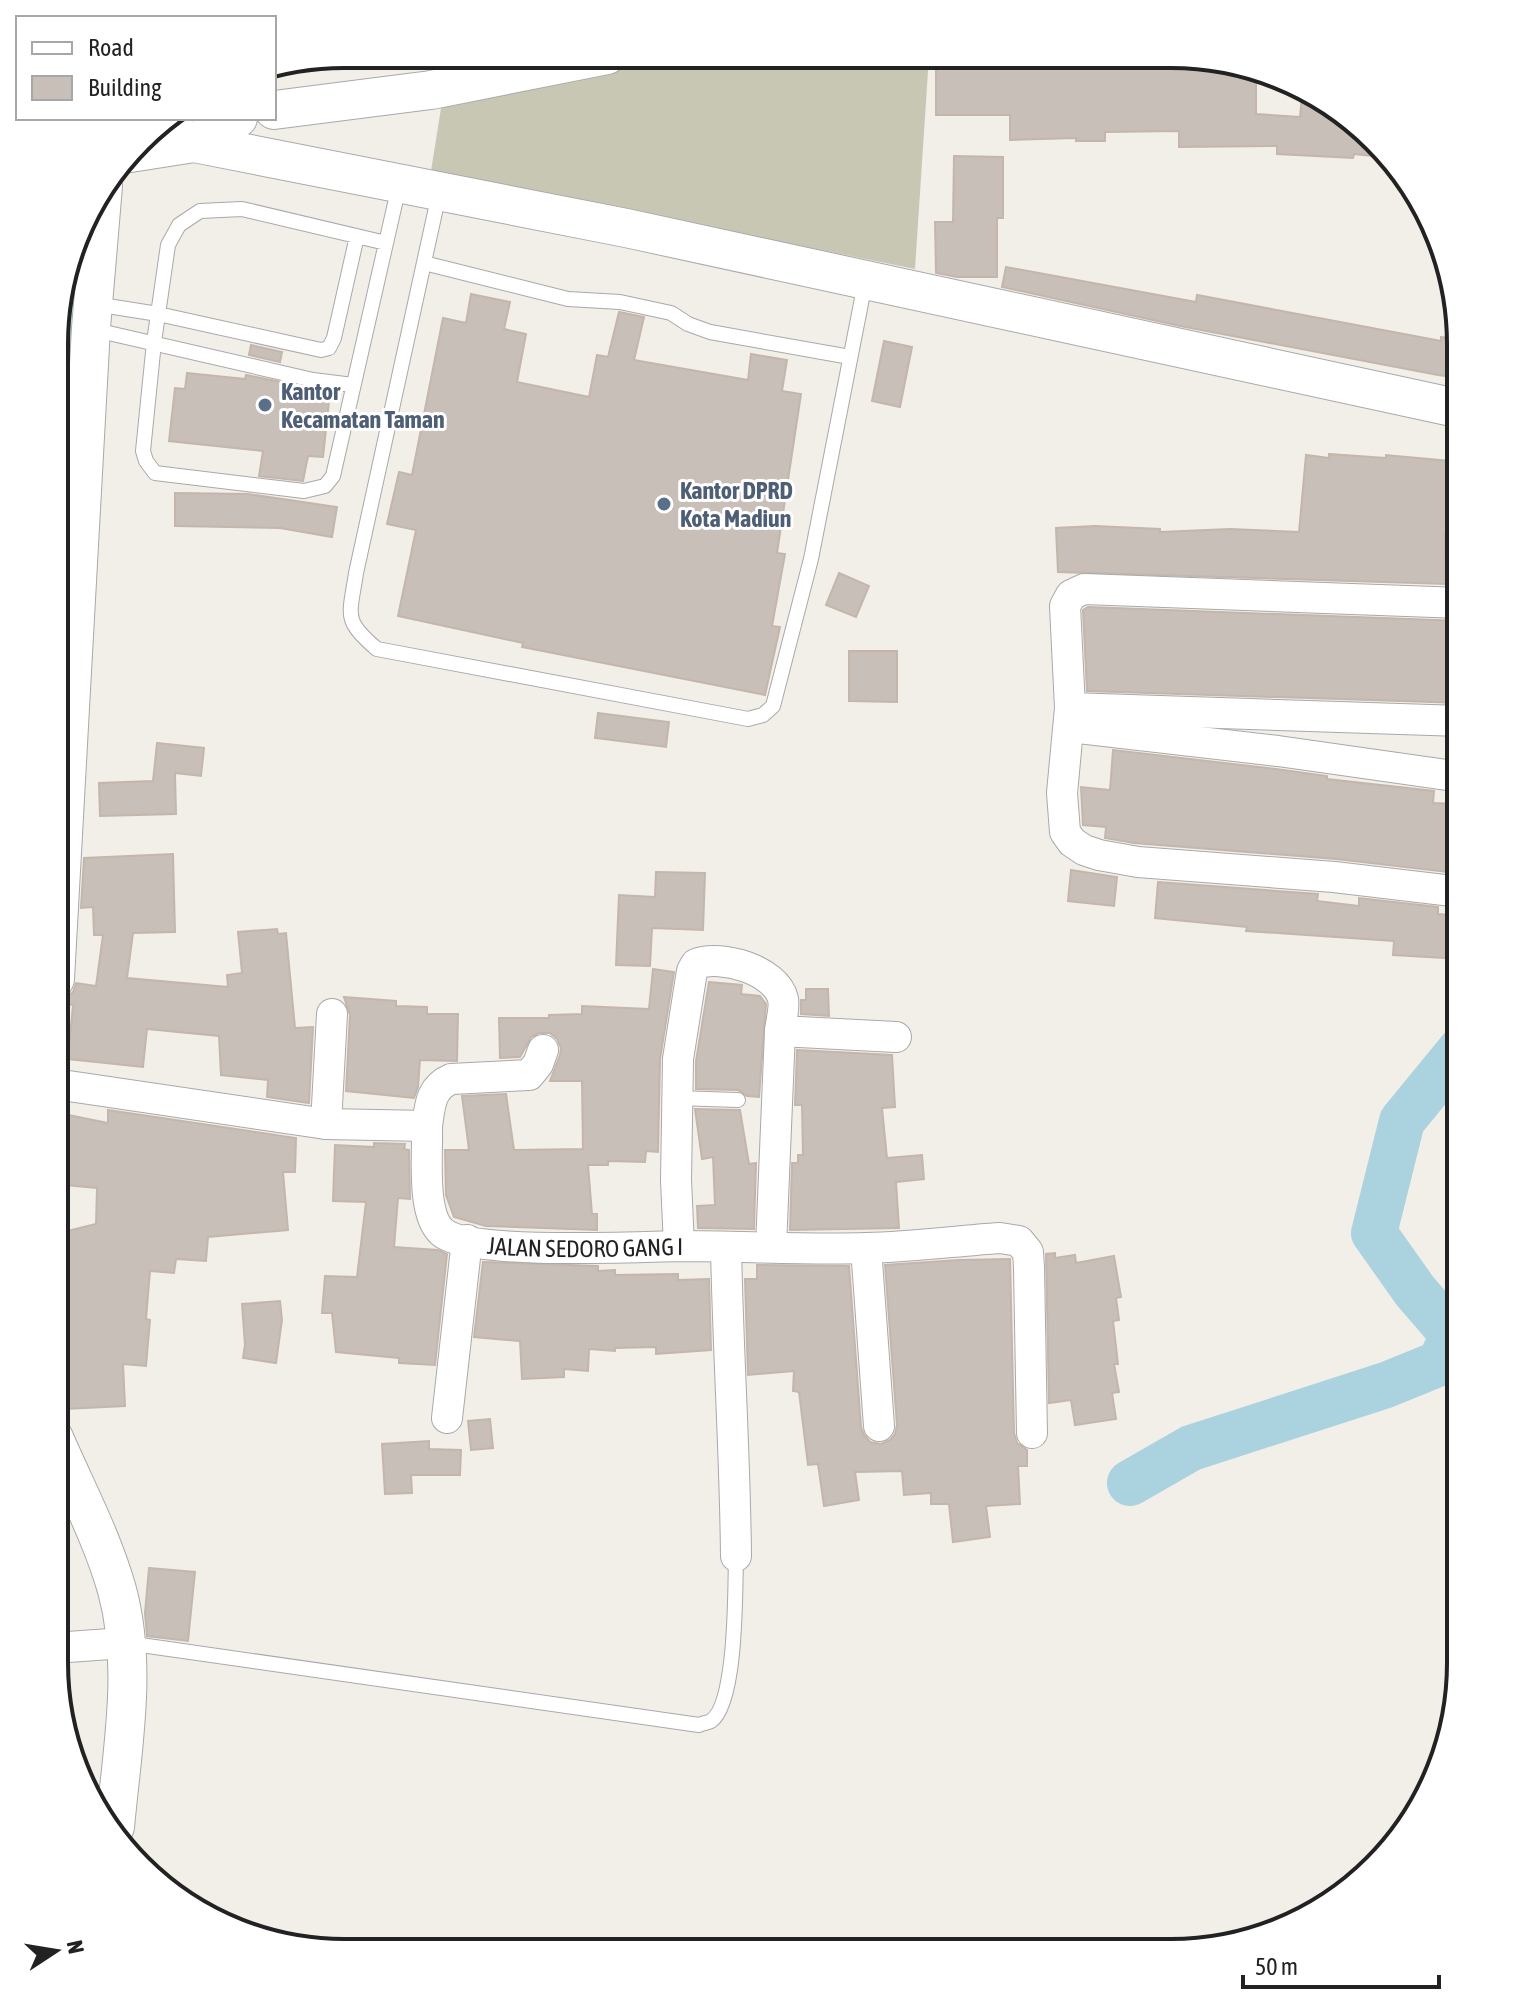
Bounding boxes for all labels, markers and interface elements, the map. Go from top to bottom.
legend [16,16,276,120]
text: Road [88,34,134,61]
text: Building [88,74,162,101]
place label: Kantor Kecamatan Taman [281,378,445,433]
marker: Kantor Kecamatan Taman [256,396,274,414]
place label: Kantor DPRD Kota Madiun [680,477,793,532]
marker: Kantor DPRD Kota Madiun [655,495,673,513]
street label: JALAN SEDORO GANG I [486,1231,683,1262]
north arrow [16,1911,96,1991]
text: N [61,1938,90,1956]
scale bar [1243,1939,1439,1989]
text: 50 m [1255,1953,1298,1980]

